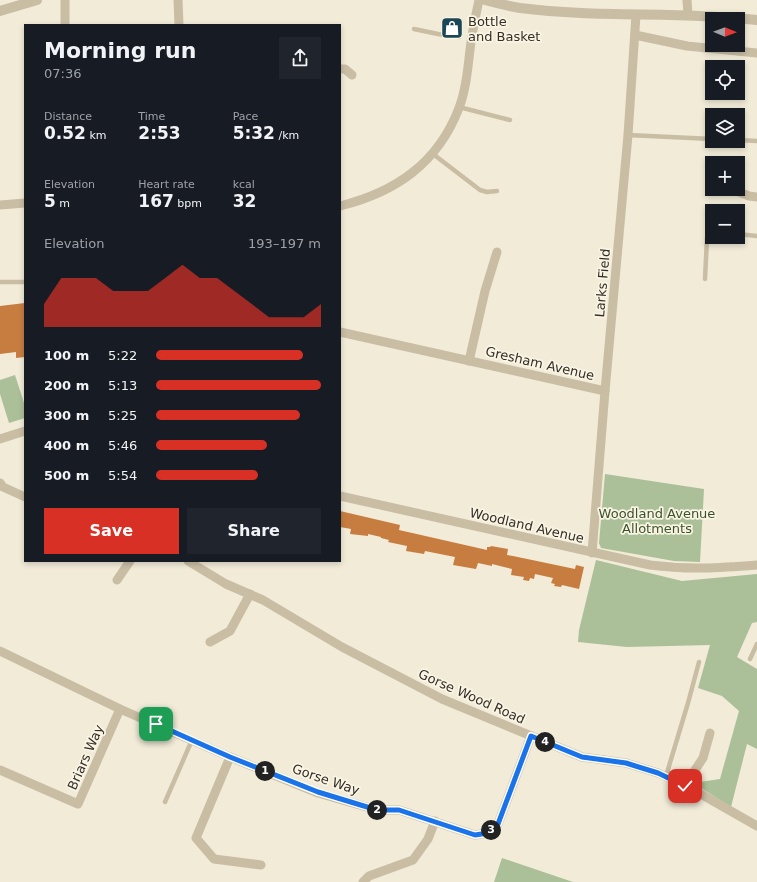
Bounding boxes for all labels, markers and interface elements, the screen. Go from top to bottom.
north arrow [705,12,745,52]
map controls [705,12,745,244]
place label: Bottle and Basket [468,14,540,44]
shop icon: Bottle and Basket [439,15,465,41]
button: share [279,37,321,79]
text: Morning run [44,38,196,63]
button: locate [705,60,745,100]
text: 07:36 [44,66,81,81]
button: layers [705,108,745,148]
text: Distance [44,110,92,123]
text: Time [138,110,165,123]
text: Pace [233,110,258,123]
text: 0.52 [44,123,86,143]
text: 2:53 [138,123,181,143]
text: 5:32 [233,123,275,143]
text: km [86,129,107,142]
text: /km [275,129,299,142]
button: + [705,156,745,196]
text: Elevation [44,178,95,191]
text: Heart rate [138,178,195,191]
text: kcal [233,178,255,191]
text: 5 [44,191,56,211]
text: 167 [138,191,174,211]
text: 32 [233,191,256,211]
text: m [56,197,70,210]
text: bpm [174,197,202,210]
button: − [705,204,745,244]
text: Elevation [44,236,104,251]
text: 193–197 m [248,236,321,251]
street label: Larks Field [592,248,613,318]
street label: Gresham Avenue [484,344,596,383]
text: 100 m [44,348,89,363]
text: 5:22 [108,348,137,363]
text: 200 m [44,378,89,393]
text: 5:13 [108,378,137,393]
text: 300 m [44,408,89,423]
text: 5:25 [108,408,137,423]
text: 400 m [44,438,89,453]
text: 5:46 [108,438,137,453]
text: 500 m [44,468,89,483]
text: 5:54 [108,468,137,483]
street label: Woodland Avenue [468,505,585,546]
park label: Woodland Avenue Allotments [599,506,715,536]
button: Save [44,508,179,554]
button: Share [187,508,321,554]
street label: Gorse Wood Road [416,666,528,727]
pin [139,707,173,741]
icon: arrive [145,713,167,735]
street label: Briars Way [64,722,107,792]
pin: 4 [535,732,555,752]
text: 4 [541,735,549,748]
pin: 1 [255,761,275,781]
street label: Gorse Way [290,761,362,798]
text: 1 [261,764,269,777]
pin [668,769,702,803]
icon: check [674,775,696,797]
pin: 2 [367,800,387,820]
text: 2 [373,803,381,816]
pin: 3 [481,820,501,840]
text: 3 [487,823,495,836]

